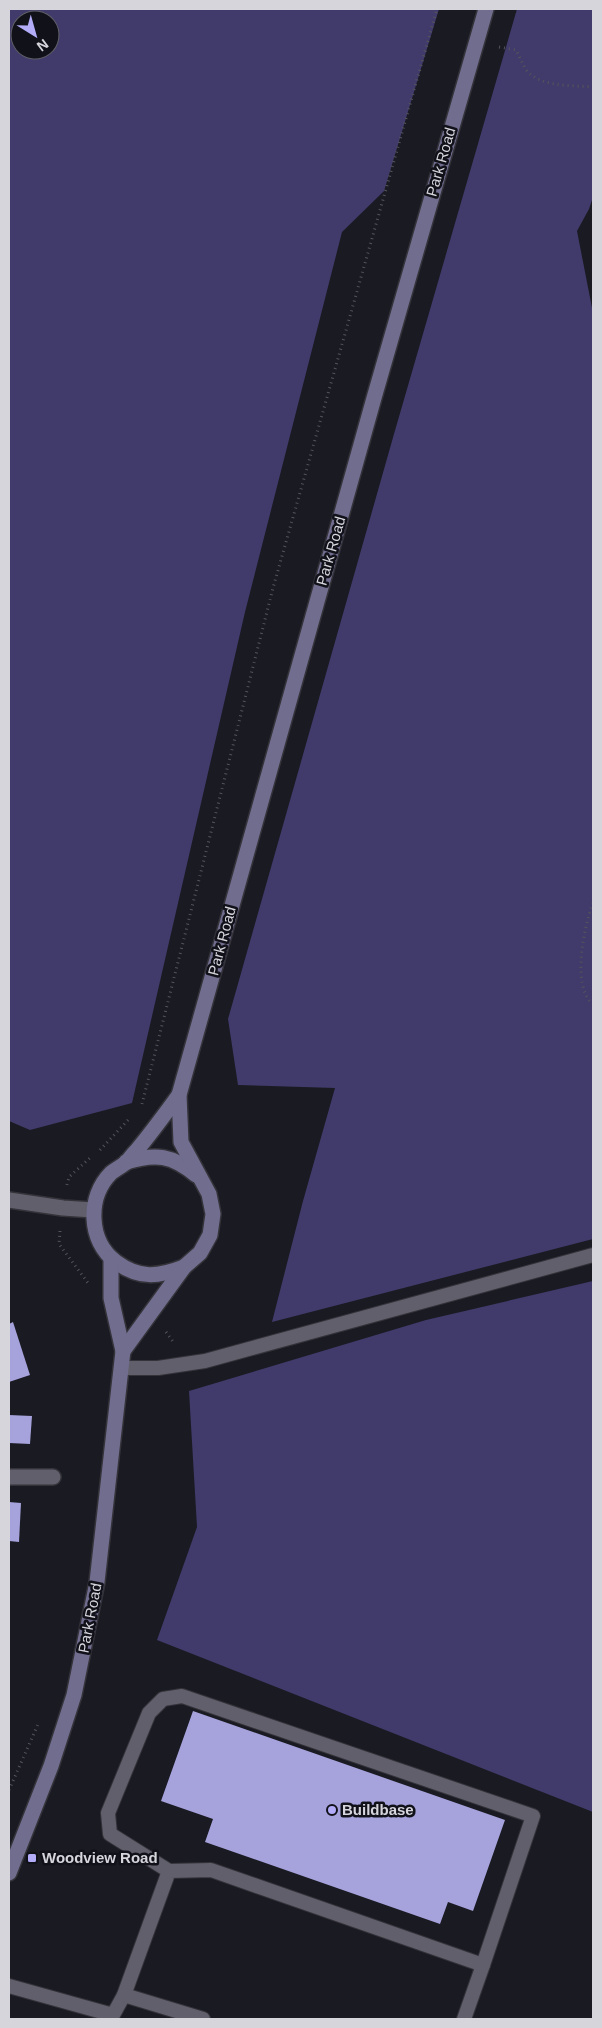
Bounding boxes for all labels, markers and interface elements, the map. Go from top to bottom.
north arrow [10,10,60,60]
text: N [34,36,52,55]
street label: Park Road [423,125,458,198]
street label: Park Road [313,514,348,587]
street label: Park Road [204,904,239,977]
street label: Park Road [74,1581,105,1654]
place label: Buildbase [342,1801,414,1818]
marker: Buildbase [326,1804,338,1816]
place label: Woodview Road [42,1849,158,1866]
marker: Woodview Road [26,1852,38,1864]

